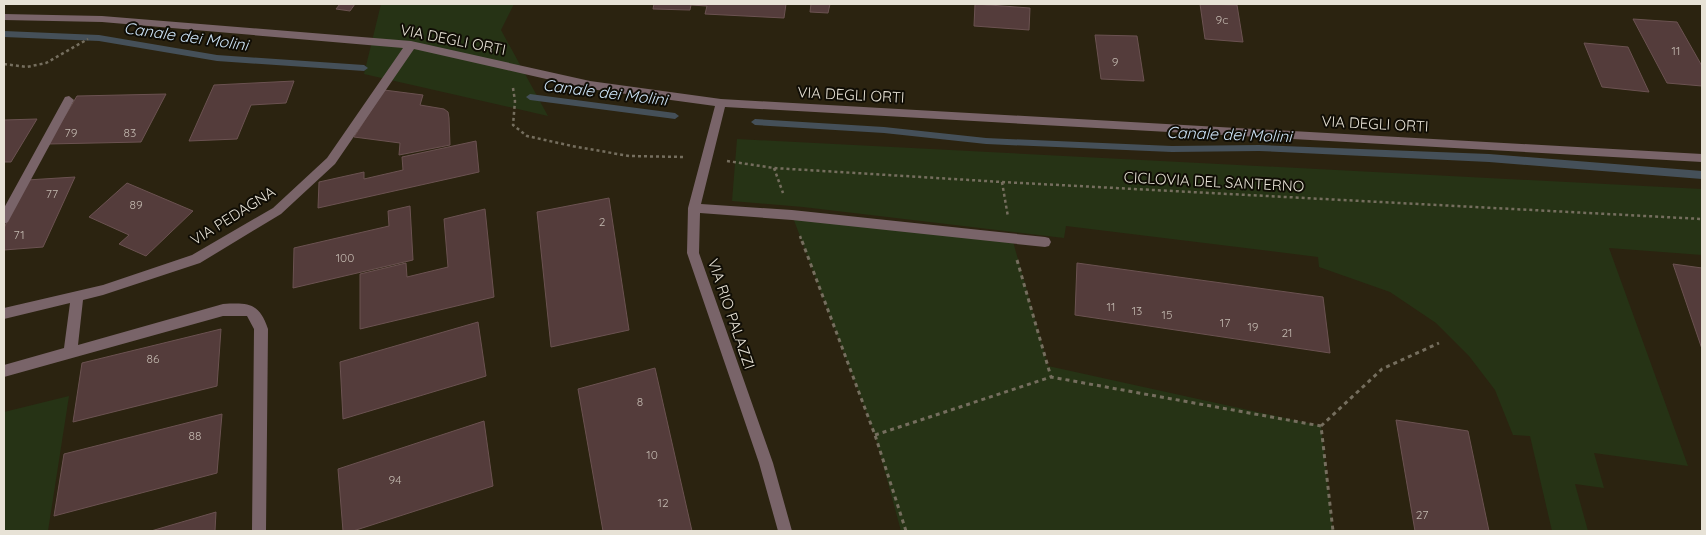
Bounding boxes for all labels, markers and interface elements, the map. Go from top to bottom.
house number: 9c [1216,12,1228,27]
water label: Canale dei Molini [123,17,251,55]
street label: VIA DEGLI ORTI [399,20,508,59]
house number: 11 [1672,43,1680,58]
house number: 9 [1112,54,1119,69]
water label: Canale dei Molini [542,74,670,110]
street label: VIA DEGLI ORTI [797,82,905,107]
street label: VIA DEGLI ORTI [1321,111,1429,136]
water label: Canale dei Molini [1166,122,1293,146]
house number: 79 [65,125,78,140]
house number: 83 [124,125,136,140]
street label: CICLOVIA DEL SANTERNO [1123,167,1305,196]
street label: VIA PEDAGNA [187,182,279,249]
house number: 77 [46,186,58,201]
house number: 89 [129,197,143,212]
house number: 2 [599,214,606,229]
house number: 71 [13,227,25,242]
house number: 100 [336,250,354,265]
street label: VIA RIO PALAZZI [704,256,759,372]
house number: 11 [1107,299,1115,314]
house number: 13 [1132,303,1142,318]
house number: 15 [1162,307,1172,322]
house number: 17 [1220,315,1230,330]
house number: 19 [1247,319,1259,334]
house number: 21 [1281,325,1293,340]
house number: 86 [147,351,160,366]
house number: 8 [637,394,643,409]
house number: 88 [189,428,201,443]
house number: 10 [646,447,658,462]
house number: 94 [388,472,402,487]
house number: 12 [657,495,669,510]
house number: 27 [1416,507,1428,522]

